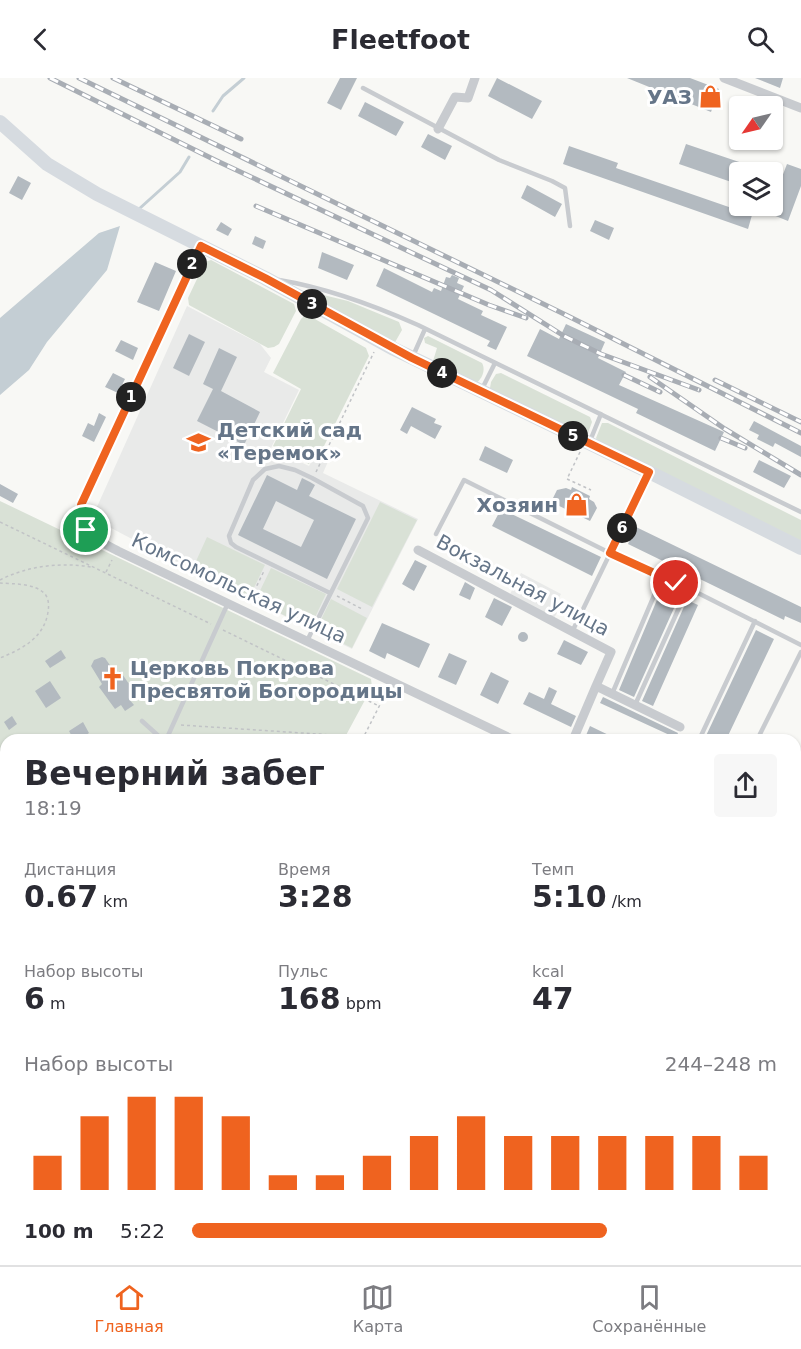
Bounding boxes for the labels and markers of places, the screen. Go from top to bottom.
shop icon: УАЗ [697,84,723,110]
place label: УАЗ [647,85,692,109]
pin: 2 [177,249,207,279]
pin: 3 [297,289,327,319]
pin: 4 [427,358,457,388]
pin: 1 [116,382,146,412]
place label: Детский сад «Теремок» [217,418,362,465]
pin: 5 [558,421,588,451]
school or university icon: Детский сад «Теремок» [186,429,212,455]
shop icon: Хозяин [563,492,589,518]
place label: Хозяин [477,493,558,517]
pin [60,504,111,555]
pin: 6 [607,513,637,543]
pin [650,557,701,608]
place label: Церковь Покрова Пресвятой Богородицы [130,656,403,703]
church icon: Церковь Покрова Пресвятой Богородицы [99,666,125,692]

